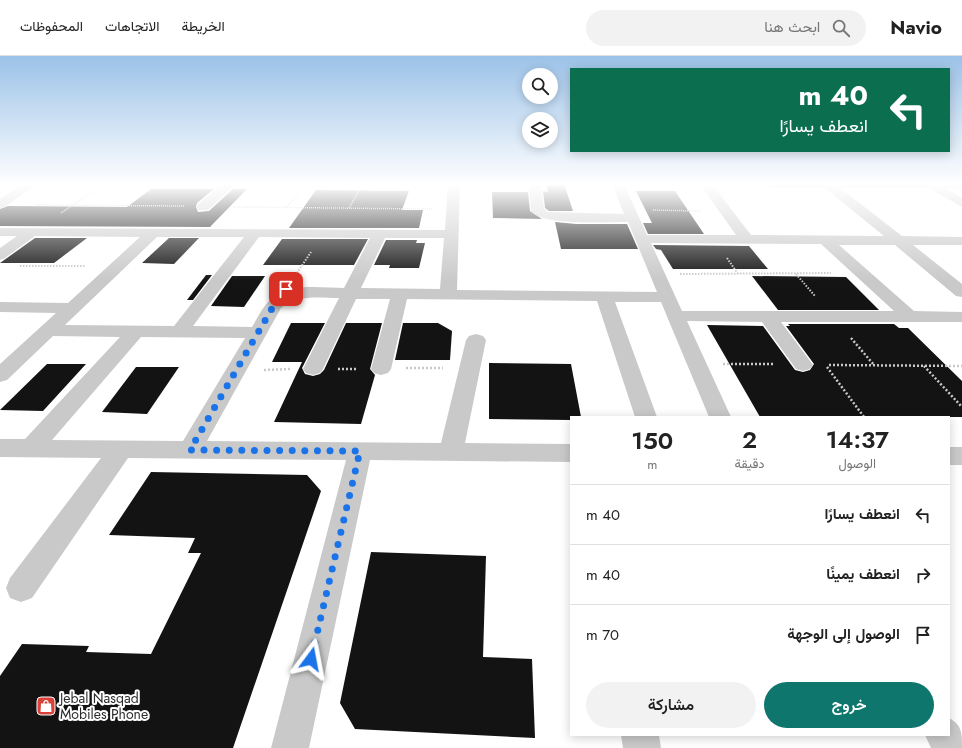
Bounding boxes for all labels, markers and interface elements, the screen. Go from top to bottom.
search box [586,10,866,46]
text: Navio [890,14,942,41]
text: المحفوظات [20,16,83,36]
text: الاتجاهات [105,16,159,36]
text: الخريطة [181,16,225,36]
text: ابحث هنا [764,16,820,38]
icon: search [830,17,852,39]
map controls [522,68,558,148]
button: search [522,68,558,104]
text: 40 m [799,75,868,116]
icon: left [882,84,934,136]
button: layers [522,112,558,148]
text: انعطف يسارًا [779,113,868,139]
pin [269,272,303,306]
icon: arrive [275,278,297,300]
text: 2 [742,422,757,457]
text: 14:37 [826,422,889,457]
text: 150 [631,423,673,458]
text: دقيقة [734,454,765,473]
text: الوصول [839,454,876,473]
text: m [647,455,657,474]
text: انعطف يسارًا [825,503,900,525]
text: 40 m [586,504,620,526]
icon: left [912,504,934,526]
text: انعطف يمينًا [826,563,900,585]
text: 40 m [586,564,620,586]
icon: right [912,564,934,586]
text: الوصول إلى الوجهة [787,623,900,645]
text: 70 m [586,624,619,646]
icon: arrive [912,624,934,646]
position arrow [290,638,332,680]
button: مشاركة [586,682,756,728]
button: خروج [764,682,934,728]
place label: Jebal Nasqad Mobiles Phone [58,688,148,724]
shop icon: Jebal Nasqad Mobiles Phone [35,695,57,717]

